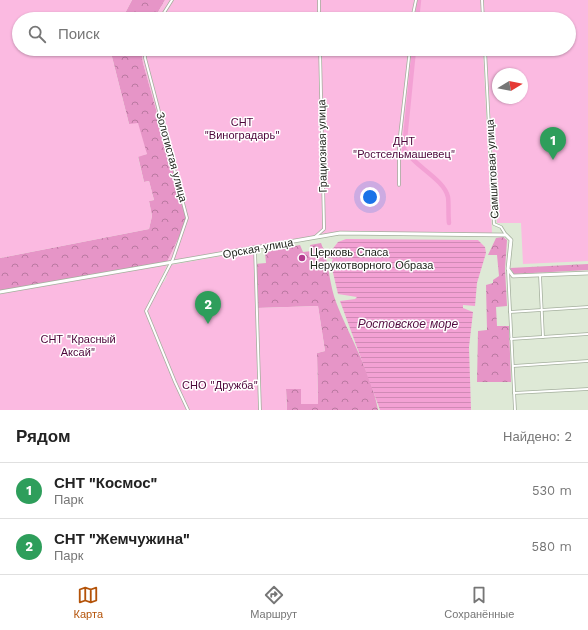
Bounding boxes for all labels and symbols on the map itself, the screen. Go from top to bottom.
north arrow [492,68,528,104]
street label: Грациозная улица [315,98,330,193]
street label: Золотистая улица [153,111,190,204]
park label: СНТ "Виноградарь" [204,116,280,142]
street label: Самшитовая улица [483,118,502,219]
pin: 1 [540,127,566,160]
park label: ДНТ "Ростсельмашевец" [353,135,455,161]
your location [360,187,380,207]
street label: Орская улица [222,236,295,261]
place label: Церковь Спаса Нерукотворного Образа [310,246,434,272]
marker: Церковь Спаса Нерукотворного Образа [297,253,307,263]
pin: 2 [195,291,221,324]
water label: Ростовское море [358,317,459,331]
park label: СНТ "Красный Аксай" [40,333,116,359]
park label: СНО "Дружба" [182,379,258,392]

